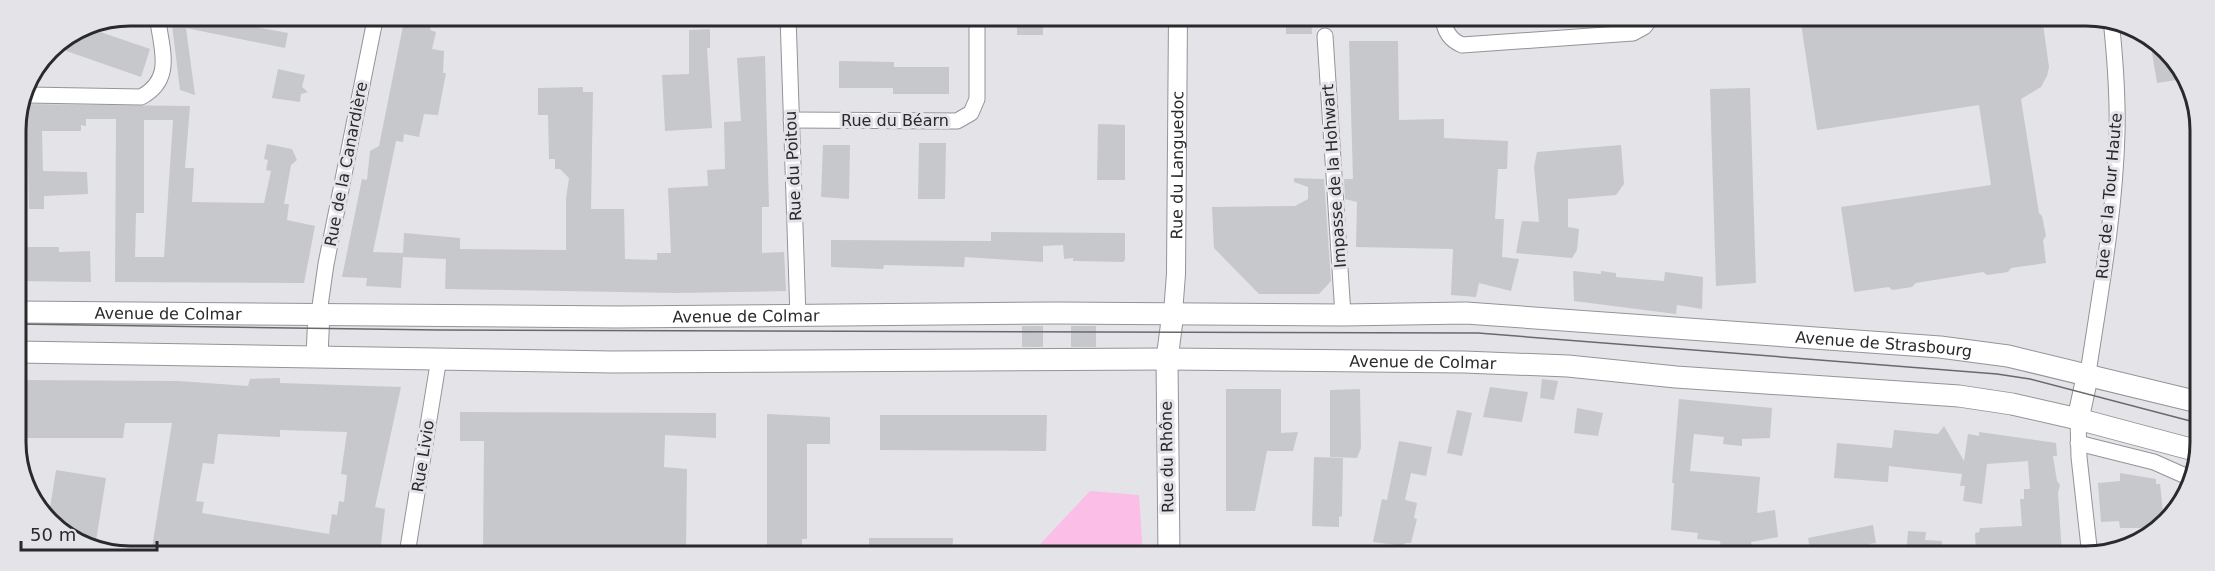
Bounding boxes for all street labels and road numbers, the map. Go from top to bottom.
street label: Rue de la Canardière [321,80,371,248]
street label: Impasse de la Hohwart [1318,84,1350,268]
street label: Rue du Languedoc [1167,91,1187,240]
street label: Rue du Poitou [781,110,805,222]
street label: Rue du Béarn [841,111,949,130]
street label: Rue de la Tour Haute [2092,112,2126,280]
street label: Avenue de Colmar [94,303,242,323]
street label: Avenue de Colmar [672,306,820,326]
street label: Avenue de Strasbourg [1795,327,1973,361]
street label: Avenue de Colmar [1349,351,1497,373]
street label: Rue du Rhône [1157,401,1177,513]
street label: Rue Livio [408,419,438,493]

